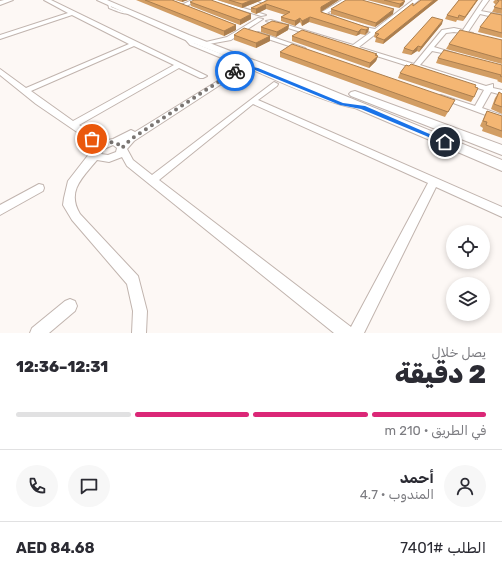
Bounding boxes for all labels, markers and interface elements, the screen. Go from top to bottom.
courier [215,51,255,91]
icon: bike [224,60,246,82]
pin [75,122,109,156]
pin [428,125,462,159]
icon: bag [81,128,103,150]
icon: home [434,131,456,153]
map controls [446,225,490,321]
button: locate [446,225,490,269]
button: layers [446,277,490,321]
text: يصل خلال [432,345,486,360]
text: 12:31–12:36 [16,358,108,376]
text: 2 دقيقة [395,359,486,390]
text: في الطريق · 210 m [385,423,486,438]
button: phone [16,465,58,507]
button: chat [68,465,110,507]
button: person [444,465,486,507]
text: أحمد [400,469,434,487]
text: المندوب · 4.7 [360,487,434,502]
text: AED 84.68 [16,539,95,557]
text: الطلب #7401 [400,539,486,557]

